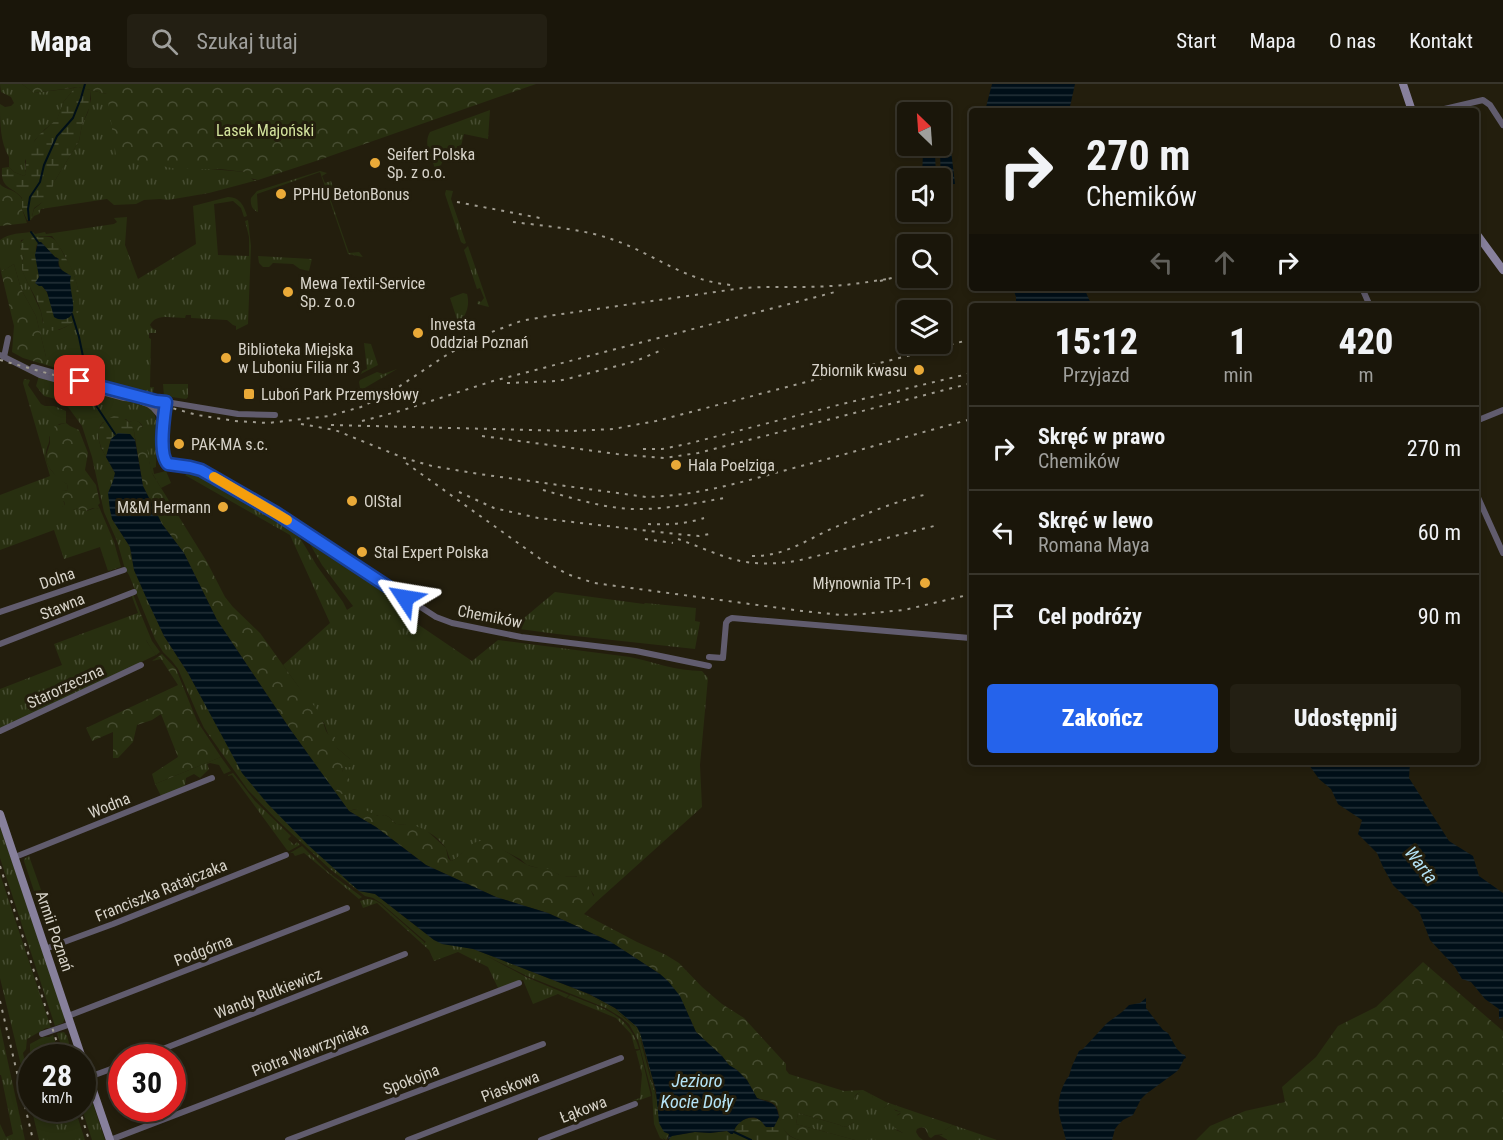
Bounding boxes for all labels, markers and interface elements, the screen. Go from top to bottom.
search box [127,14,547,68]
text: Mapa [30,25,91,58]
icon: search [148,25,181,58]
text: Szukaj tutaj [196,29,298,54]
text: Start [1176,29,1217,53]
text: Mapa [1250,29,1296,53]
text: O nas [1329,29,1376,53]
text: Kontakt [1409,29,1473,53]
north arrow [897,102,951,156]
map controls [897,102,951,354]
park label: Lasek Majoński [216,121,314,140]
text: 270 m [1086,131,1191,180]
icon: right [987,132,1065,210]
place label: Seifert Polska Sp. z o.o. [387,145,475,182]
marker: Seifert Polska Sp. z o.o. [368,156,382,170]
button: sound [897,168,951,222]
text: Chemików [1086,181,1197,213]
place label: PPHU BetonBonus [293,185,409,204]
marker: PPHU BetonBonus [274,187,288,201]
button: search [897,234,951,288]
icon: left [1145,246,1178,279]
icon: ahead [1208,246,1241,279]
icon: right [1271,246,1304,279]
place label: Mewa Textil-Service Sp. z o.o [300,274,425,311]
marker: Mewa Textil-Service Sp. z o.o [281,285,295,299]
button: layers [897,300,951,354]
place label: Investa Oddział Poznań [430,315,528,352]
text: 15:12 [1055,321,1138,363]
text: 1 [1229,321,1247,363]
text: 420 [1338,321,1393,363]
marker: Investa Oddział Poznań [411,326,425,340]
place label: Biblioteka Miejska w Luboniu Filia nr 3 [238,340,360,377]
marker: Biblioteka Miejska w Luboniu Filia nr 3 [219,351,233,365]
pin [54,355,105,406]
place label: Zbiornik kwasu [812,361,907,380]
marker: Zbiornik kwasu [912,363,926,377]
text: Przyjazd [1063,363,1130,387]
text: min [1224,363,1253,387]
text: m [1358,363,1373,387]
icon: arrive [63,364,96,397]
place label: Luboń Park Przemysłowy [261,385,419,404]
marker: Luboń Park Przemysłowy [242,387,256,401]
text: Skręć w prawo [1038,424,1165,449]
icon: right [987,432,1020,465]
place label: PAK-MA s.c. [191,435,268,454]
text: 270 m [1407,436,1461,461]
marker: PAK-MA s.c. [172,437,186,451]
text: Chemików [1038,449,1120,473]
place label: Hala Poelziga [688,456,775,475]
marker: Hala Poelziga [669,458,683,472]
place label: OlStal [364,492,402,511]
marker: OlStal [345,494,359,508]
place label: M&M Hermann [117,498,211,517]
marker: M&M Hermann [216,500,230,514]
text: Skręć w lewo [1038,508,1153,533]
icon: left [987,516,1020,549]
text: 60 m [1418,520,1461,545]
text: Romana Maya [1038,533,1149,557]
place label: Stal Expert Polska [374,543,489,562]
marker: Stal Expert Polska [355,545,369,559]
street label: Dolna [37,564,77,593]
position arrow [373,566,437,630]
place label: Młynownia TP-1 [813,574,913,593]
marker: Młynownia TP-1 [918,576,932,590]
street label: Stawna [37,589,87,624]
icon: arrive [987,600,1020,633]
street label: Chemików [456,601,524,632]
text: Cel podróży [1038,604,1142,629]
text: 90 m [1418,604,1461,629]
street label: Starorzeczna [24,660,107,713]
button: Zakończ [987,684,1218,753]
button: Udostępnij [1230,684,1461,753]
street label: Wodna [86,789,133,822]
water label: Warta [1401,842,1442,887]
street label: Franciszka Ratajczaka [92,855,230,926]
street label: Armii Poznań [32,888,77,974]
street label: Podgórna [171,931,235,970]
street label: Wandy Rutkiewicz [212,964,325,1023]
street label: Piotra Wawrzyniaka [249,1018,371,1081]
speed limit sign: 30 [108,1044,186,1122]
text: 28 [42,1058,72,1093]
street label: Spokojna [380,1060,442,1099]
street label: Piaskowa [478,1067,542,1106]
water label: Jezioro Kocie Doły [661,1070,734,1112]
text: km/h [42,1089,72,1107]
street label: Łąkowa [557,1092,609,1127]

